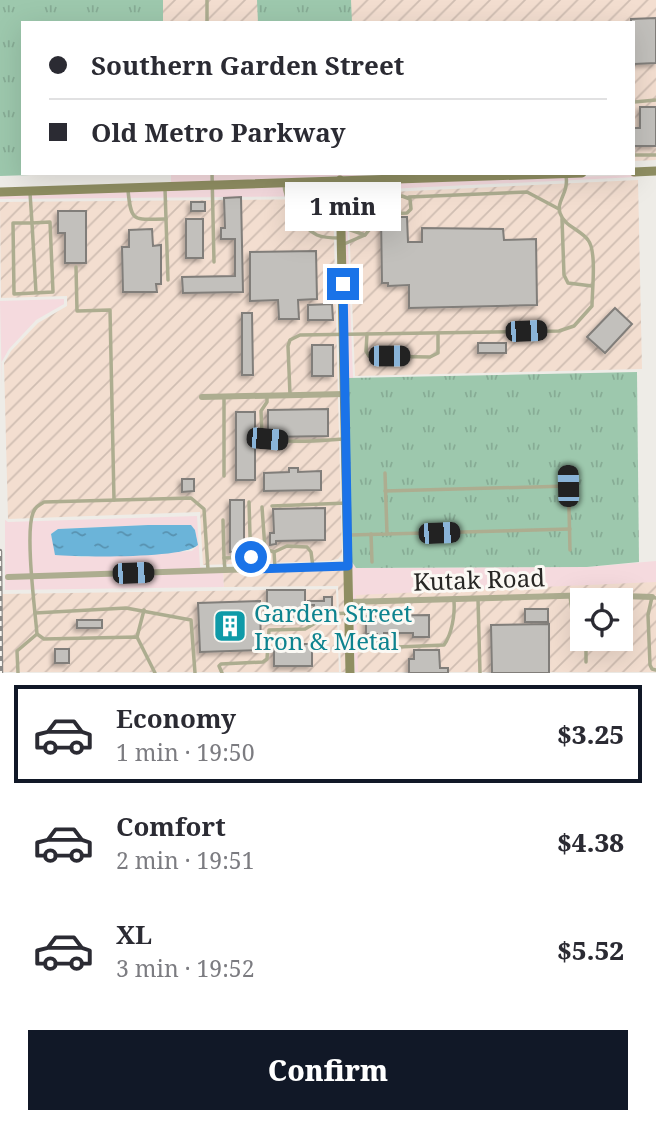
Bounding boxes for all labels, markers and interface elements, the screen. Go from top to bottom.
text: Southern Garden Street [91,47,404,83]
text: Old Metro Parkway [91,114,345,150]
callout: 1 min [285,182,401,232]
text: 1 min [310,190,376,222]
route end [327,268,359,300]
car [505,320,548,342]
car [369,346,411,367]
car [246,427,289,451]
car [558,465,579,507]
car [418,522,461,544]
route start [235,541,267,573]
street label: Kutak Road [413,560,546,598]
car [112,562,155,584]
map controls [570,588,633,651]
button: locate [570,588,633,651]
place label: Garden Street Iron & Metal [254,596,412,657]
building icon: Garden Street Iron & Metal [211,607,249,645]
text: Economy [116,700,236,736]
icon: car [32,703,95,766]
text: $3.25 [557,716,624,752]
text: 1 min · 19:50 [116,736,254,768]
text: Comfort [116,808,226,844]
icon: car [32,811,95,874]
text: $4.38 [557,824,624,860]
text: 2 min · 19:51 [116,844,254,876]
text: XL [116,916,152,952]
icon: car [32,919,95,982]
text: $5.52 [557,932,624,968]
text: 3 min · 19:52 [116,952,254,984]
button: Confirm [28,1030,628,1110]

